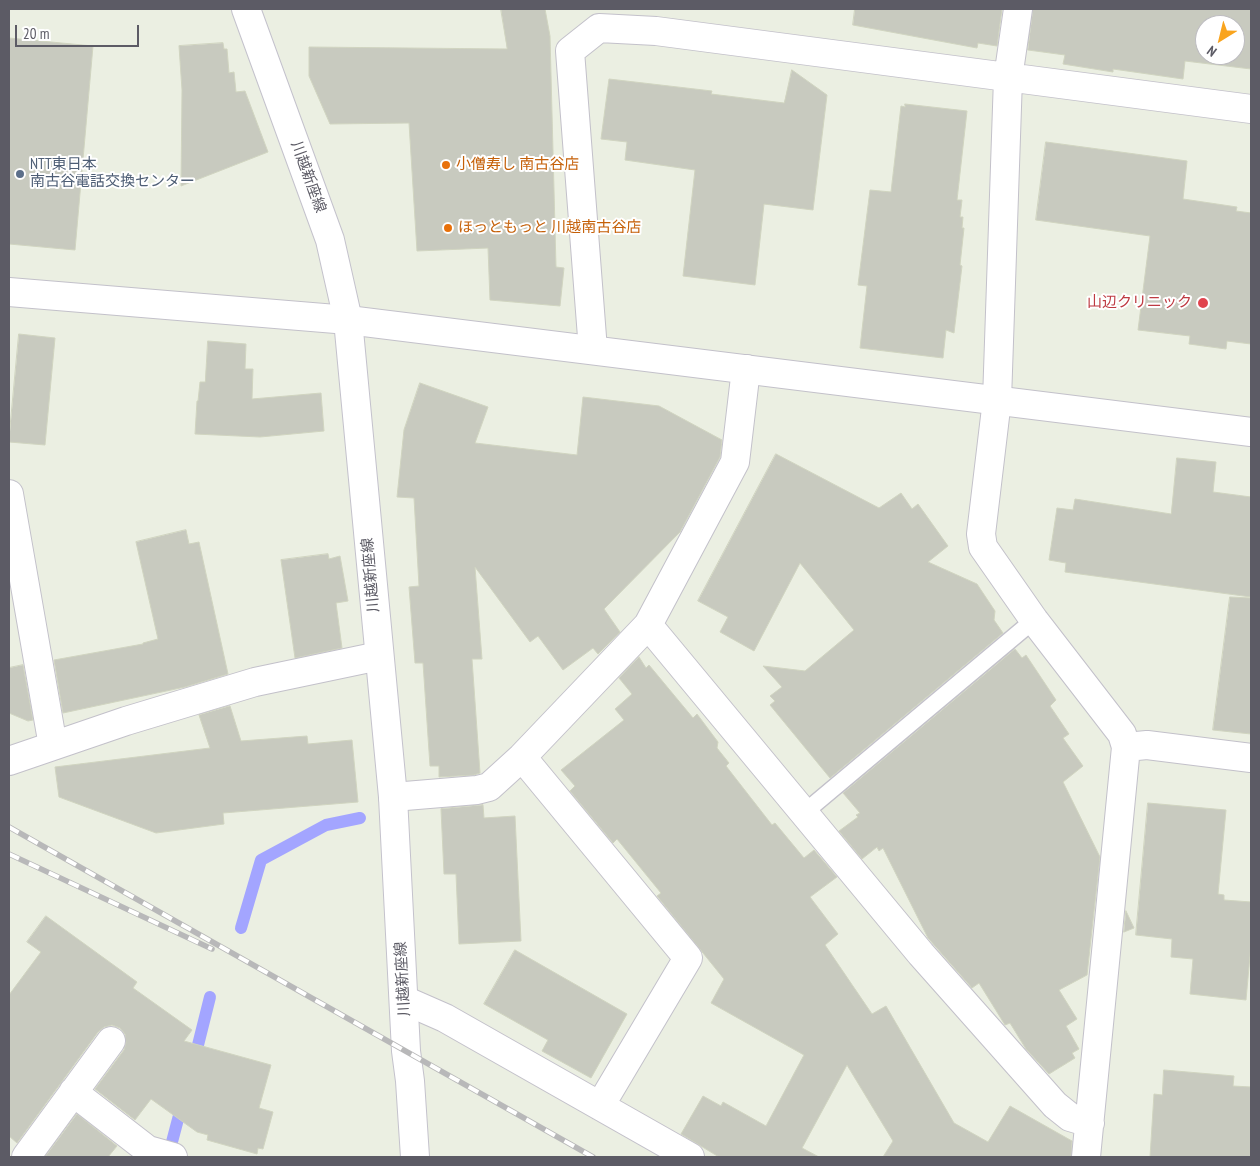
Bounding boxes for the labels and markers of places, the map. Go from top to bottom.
place label: NTT東日本 南古谷電話交換センター [30,156,195,191]
place label: 小僧寿し 南古谷店 [456,156,579,174]
marker: 小僧寿し 南古谷店 [440,159,452,171]
marker: NTT東日本 南古谷電話交換センター [14,168,26,180]
place label: ほっともっと 川越南古谷店 [458,219,641,237]
marker: ほっともっと 川越南古谷店 [442,222,454,234]
place label: 山辺クリニック [1087,294,1192,312]
marker: 山辺クリニック [1196,296,1210,310]

